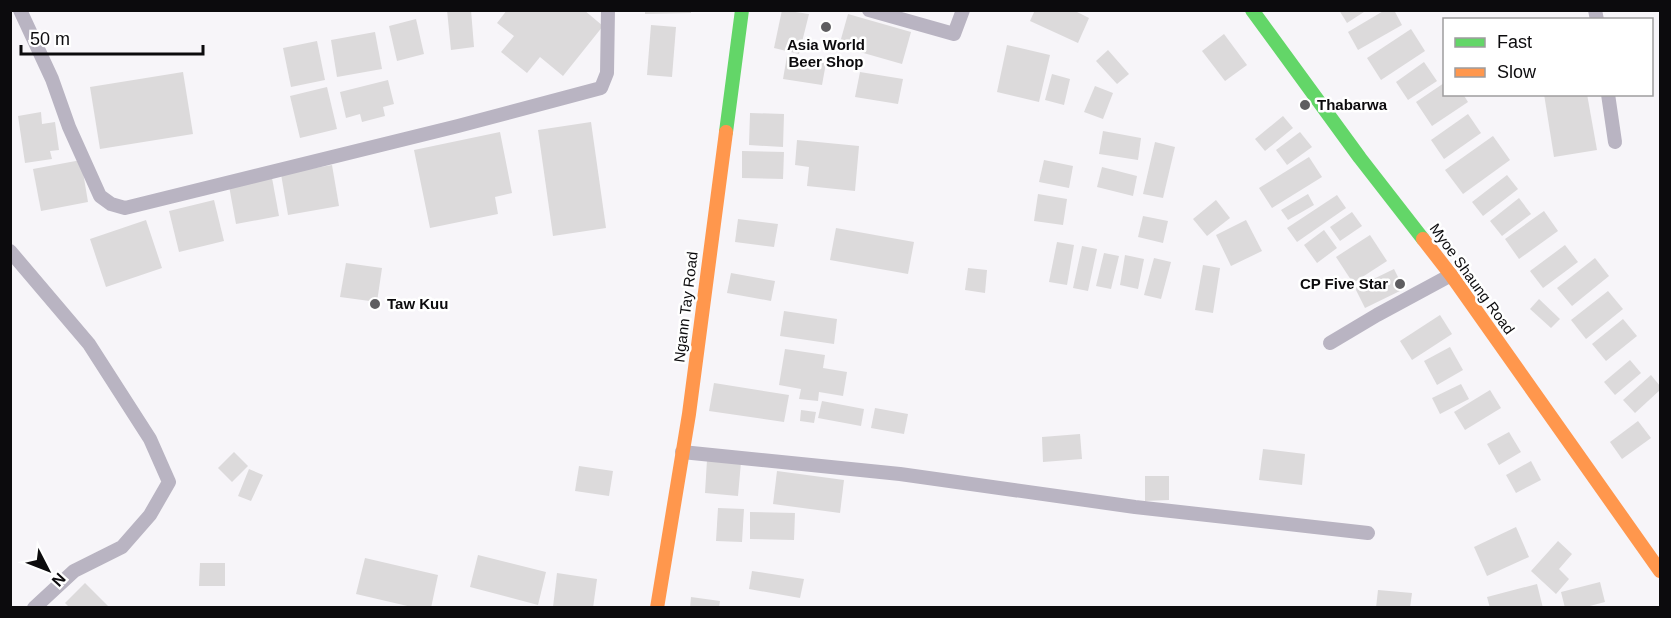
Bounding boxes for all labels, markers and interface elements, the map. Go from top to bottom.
scale bar [21,18,202,56]
legend [1443,18,1653,96]
marker: Asia World Beer Shop [819,20,833,34]
text: 50 m [30,29,70,49]
text: Fast [1497,32,1532,52]
place label: Asia World Beer Shop [787,36,865,70]
text: Slow [1497,62,1537,82]
place label: Thabarwa [1317,96,1388,113]
marker: Thabarwa [1298,98,1312,112]
street label: Myoe Shaung Road [1427,220,1518,337]
street label: Ngann Tay Road [670,251,701,363]
place label: CP Five Star [1300,275,1388,292]
marker: CP Five Star [1393,277,1407,291]
place label: Taw Kuu [387,295,448,312]
marker: Taw Kuu [368,297,382,311]
north arrow [18,540,78,600]
text: N [49,570,69,590]

